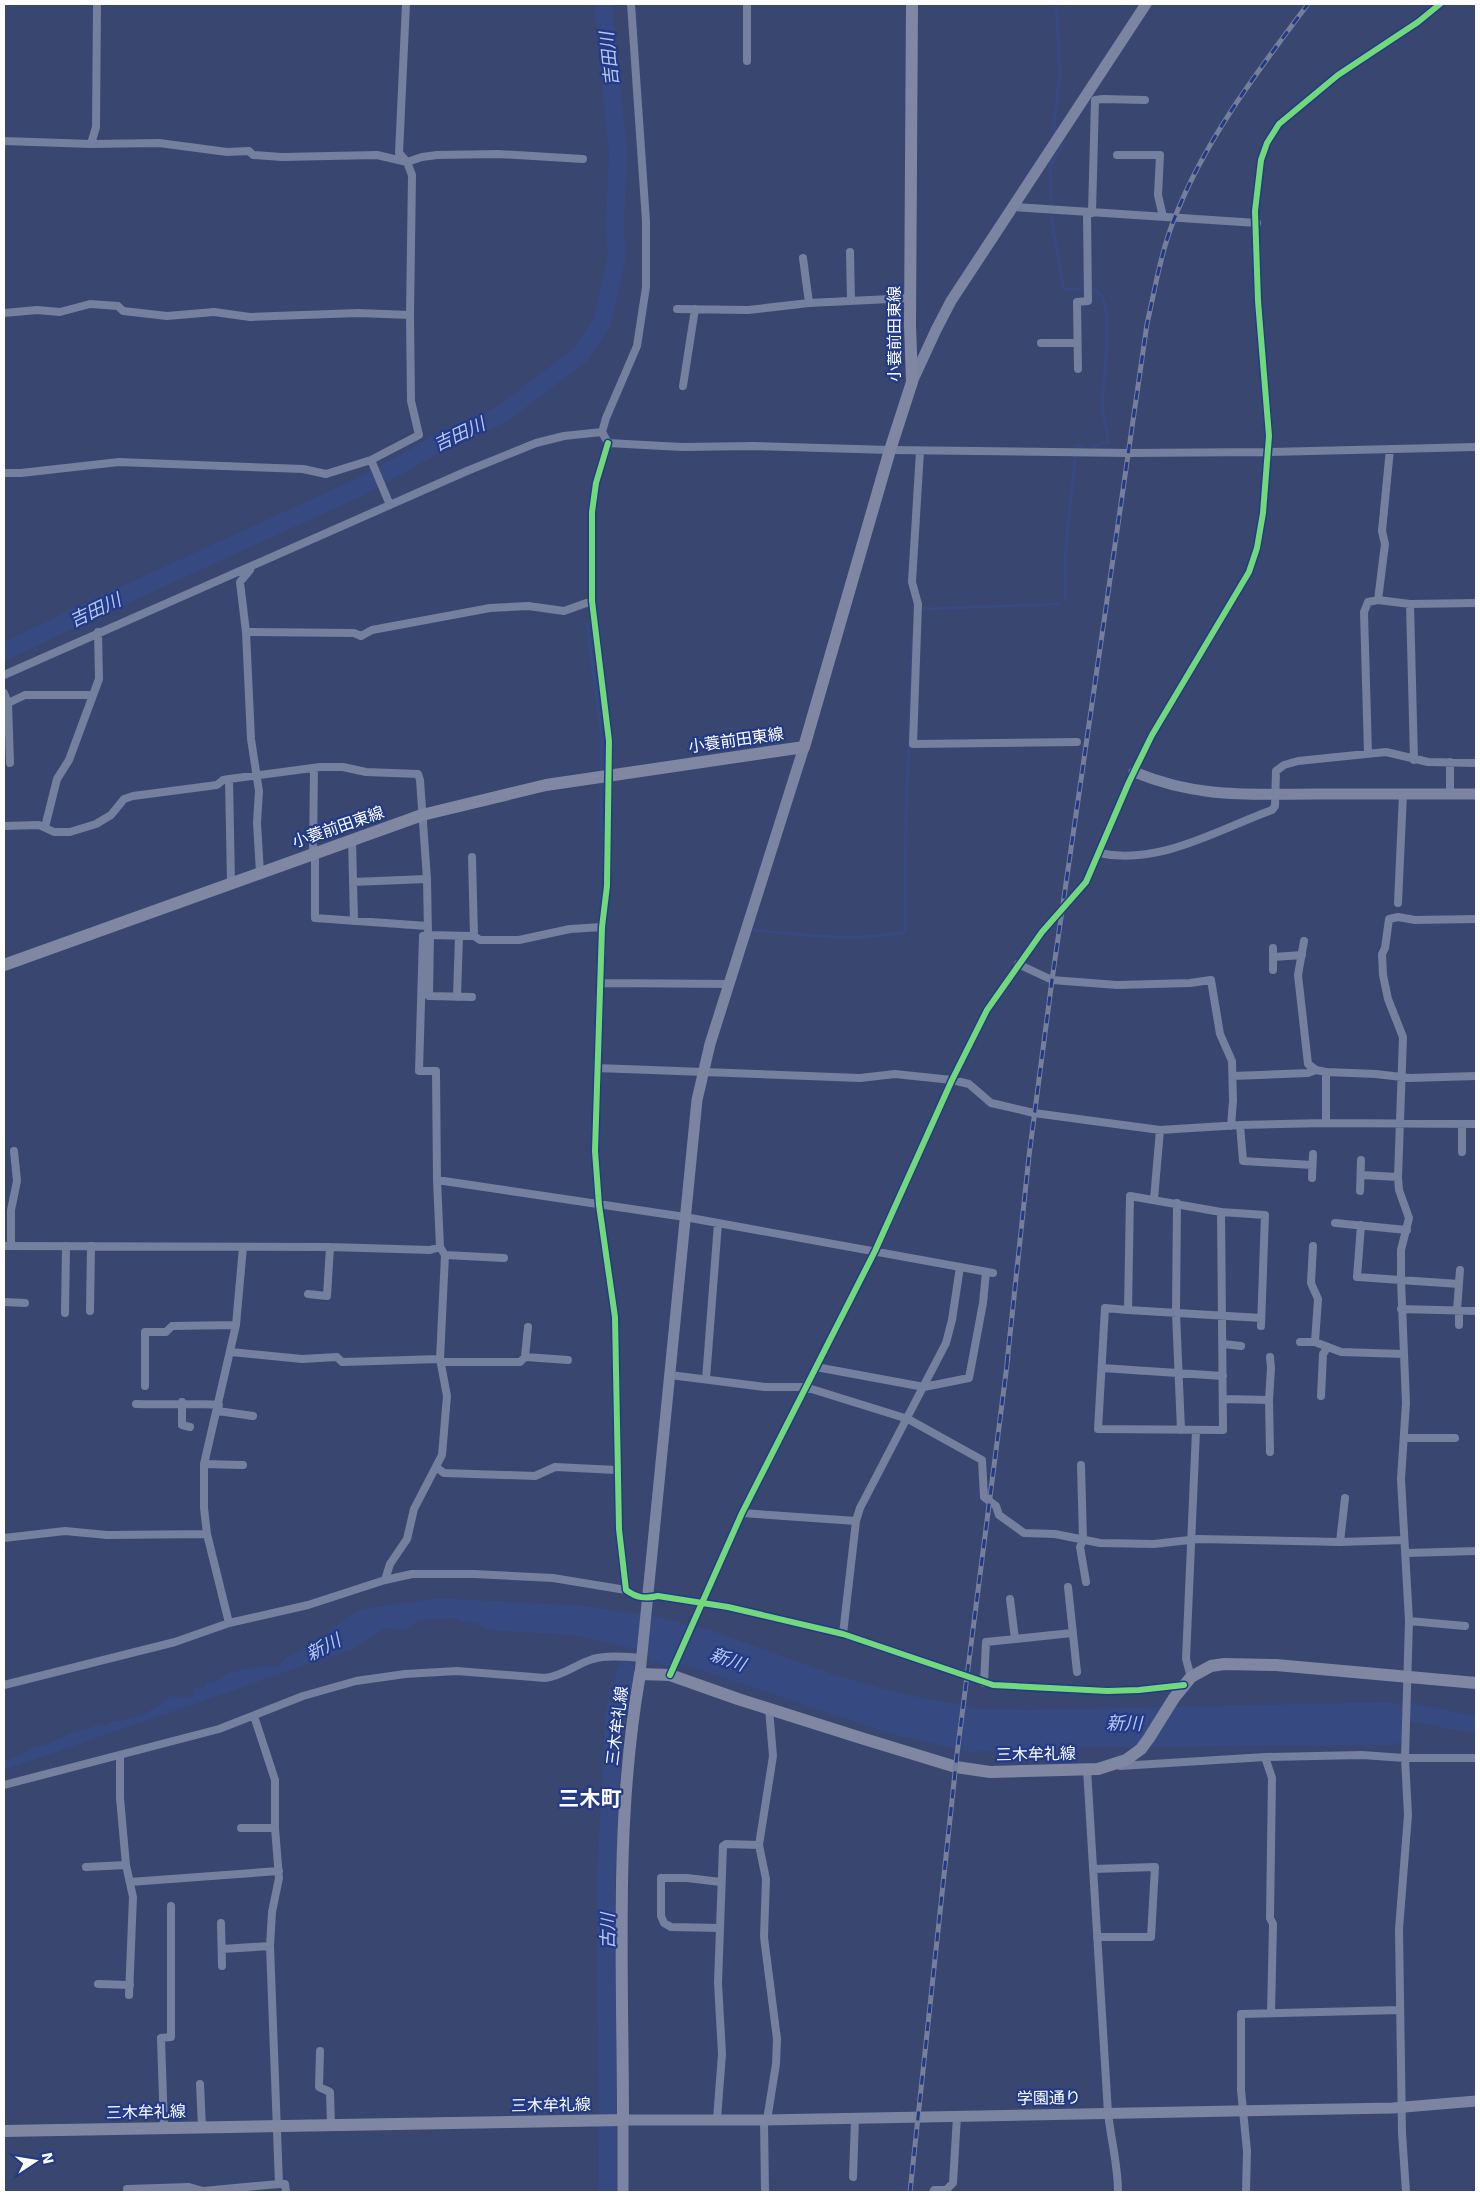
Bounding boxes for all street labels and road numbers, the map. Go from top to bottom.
street label: 小蓑前田東線 [885,286,904,382]
street label: 小蓑前田東線 [687,724,785,756]
street label: 小蓑前田東線 [290,802,386,852]
street label: 三木牟礼線 [603,1685,631,1767]
street label: 三木牟礼線 [996,1744,1076,1764]
street label: 学園通り [1017,2088,1081,2108]
street label: 三木牟礼線 [511,2095,591,2115]
street label: 三木牟礼線 [106,2102,186,2122]

